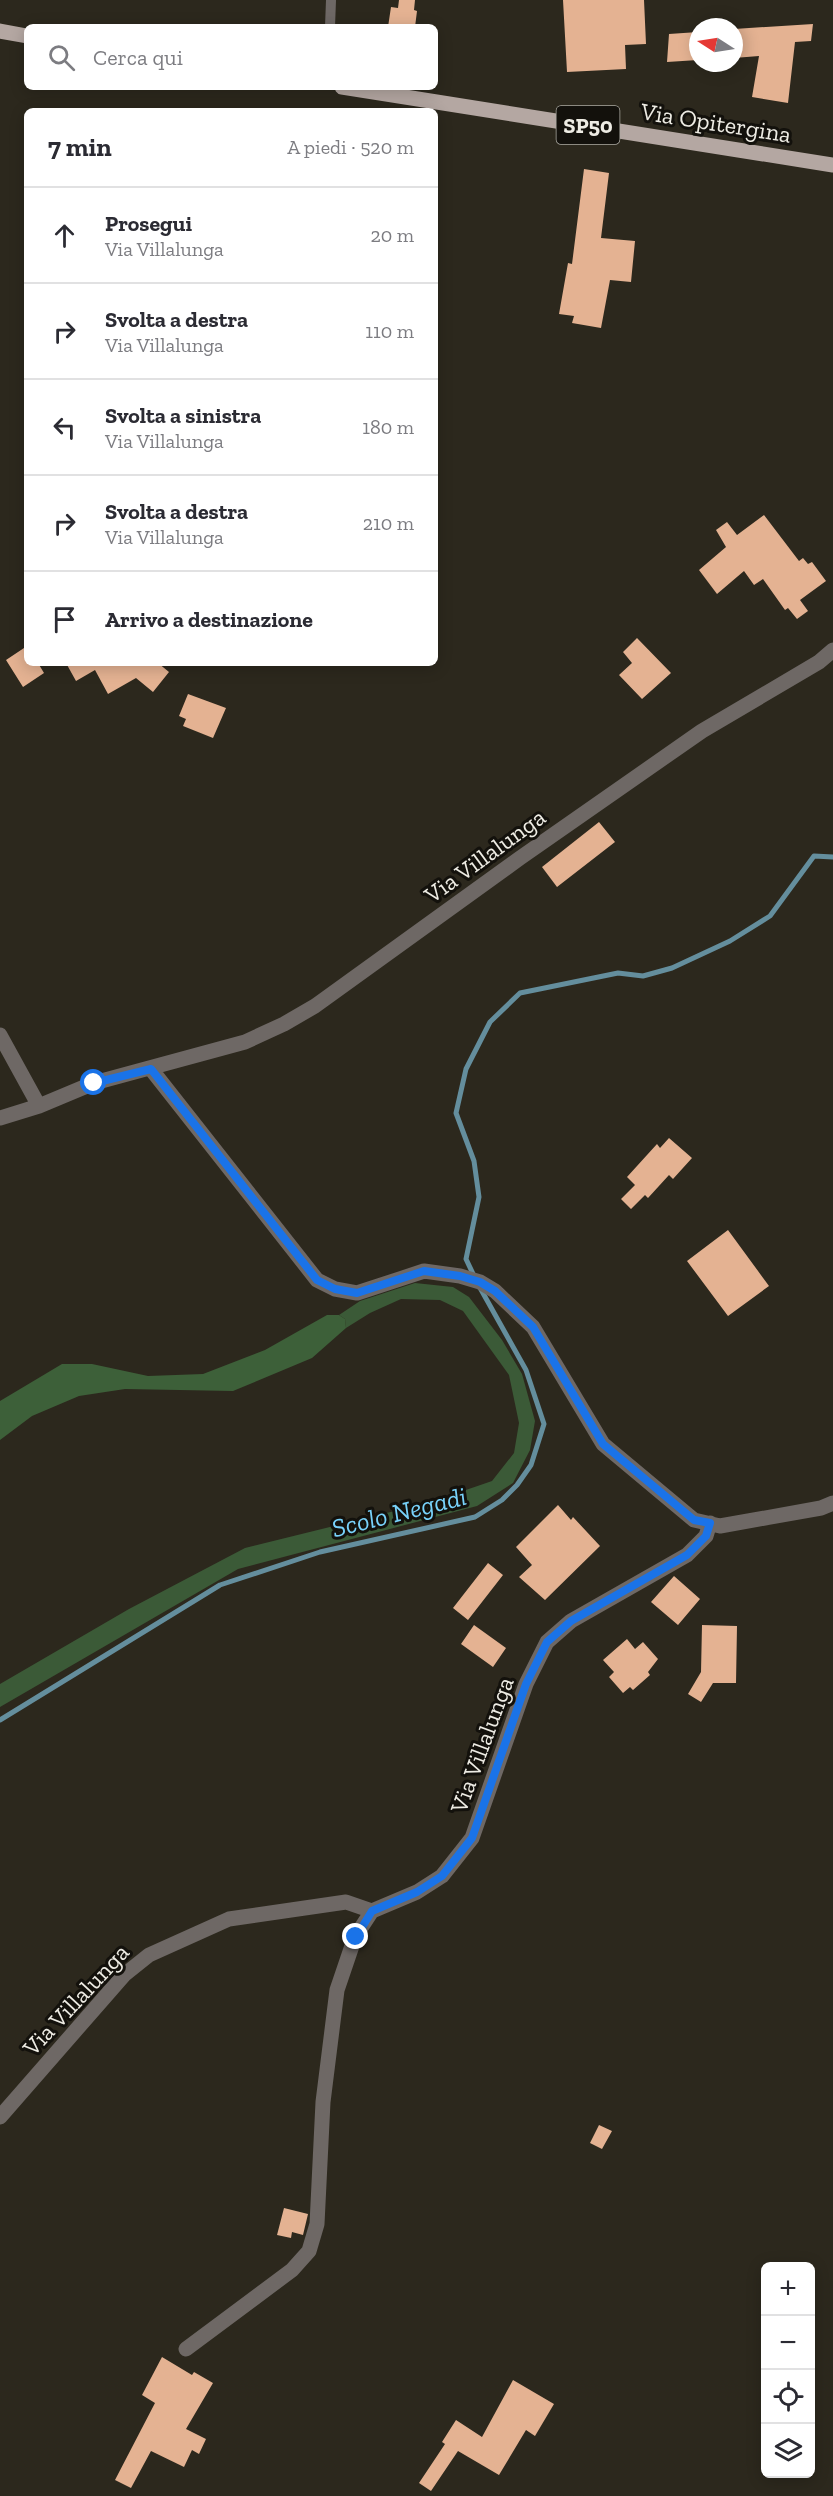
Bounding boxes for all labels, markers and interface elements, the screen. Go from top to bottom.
north arrow [689,18,743,72]
search box [24,24,438,90]
icon: search [45,41,78,74]
text: Cerca qui [93,44,183,71]
street label: Via Opitergina [638,96,794,149]
road number: SP50 [556,106,620,144]
text: 7 min [48,131,112,163]
text: A piedi · 520 m [287,135,414,159]
text: Prosegui [105,210,192,237]
icon: ahead [48,219,81,252]
text: 20 m [370,223,414,247]
text: Via Villalunga [105,237,224,261]
text: Svolta a destra [105,306,248,333]
icon: right [48,315,81,348]
text: 110 m [365,319,414,343]
text: Via Villalunga [105,333,224,357]
text: Svolta a sinistra [105,402,261,429]
icon: left [48,411,81,444]
text: 180 m [362,415,414,439]
text: Via Villalunga [105,429,224,453]
text: Svolta a destra [105,498,248,525]
icon: right [48,507,81,540]
text: 210 m [363,511,414,535]
text: Via Villalunga [105,525,224,549]
icon: arrive [48,603,81,636]
text: Arrivo a destinazione [105,606,313,633]
street label: Via Villalunga [418,802,551,910]
route start [80,1069,106,1095]
water label: Scolo Negadi [328,1480,470,1544]
street label: Via Villalunga [443,1673,520,1818]
route end [342,1923,368,1949]
street label: Via Villalunga [16,1937,135,2062]
map controls [761,2262,815,2478]
button: + [761,2262,815,2316]
button: − [761,2316,815,2370]
button: locate [761,2370,815,2424]
button: layers [761,2424,815,2478]

